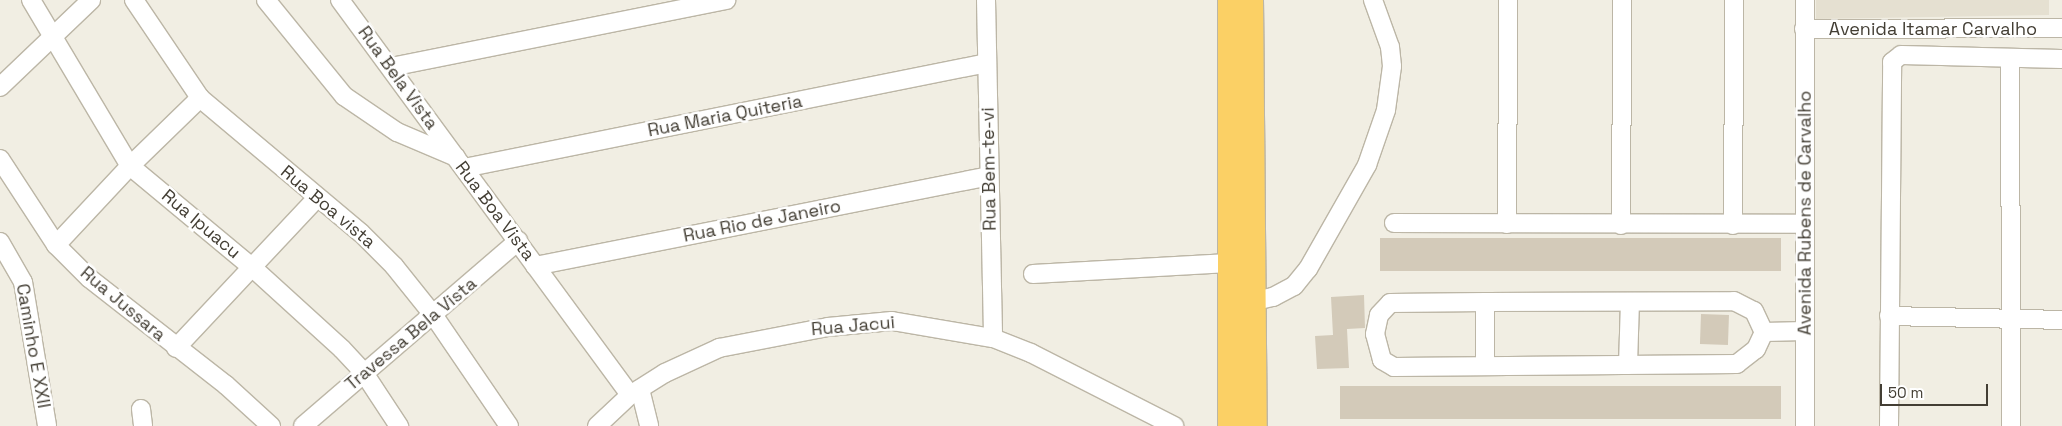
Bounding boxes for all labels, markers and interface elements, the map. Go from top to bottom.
street label: Avenida Itamar Carvalho [1829,18,2037,40]
street label: Rua Bela Vista [353,22,443,134]
street label: Rua Maria Quiteria [646,90,804,142]
street label: Avenida Rubens de Carvalho [1794,91,1816,335]
street label: Rua Bem-te-vi [977,107,1001,231]
street label: Rua Boa Vista [451,157,539,265]
street label: Rua Boa vista [276,161,380,253]
street label: Rua Ipuacu [157,185,245,263]
street label: Rua Rio de Janeiro [681,195,843,247]
street label: Rua Jussara [76,262,170,346]
street label: Travessa Bela Vista [341,273,481,395]
street label: Caminho E XXII [11,282,55,410]
street label: Rua Jacui [810,312,896,340]
scale bar [1882,374,1990,406]
text: 50 m [1888,383,1923,402]

